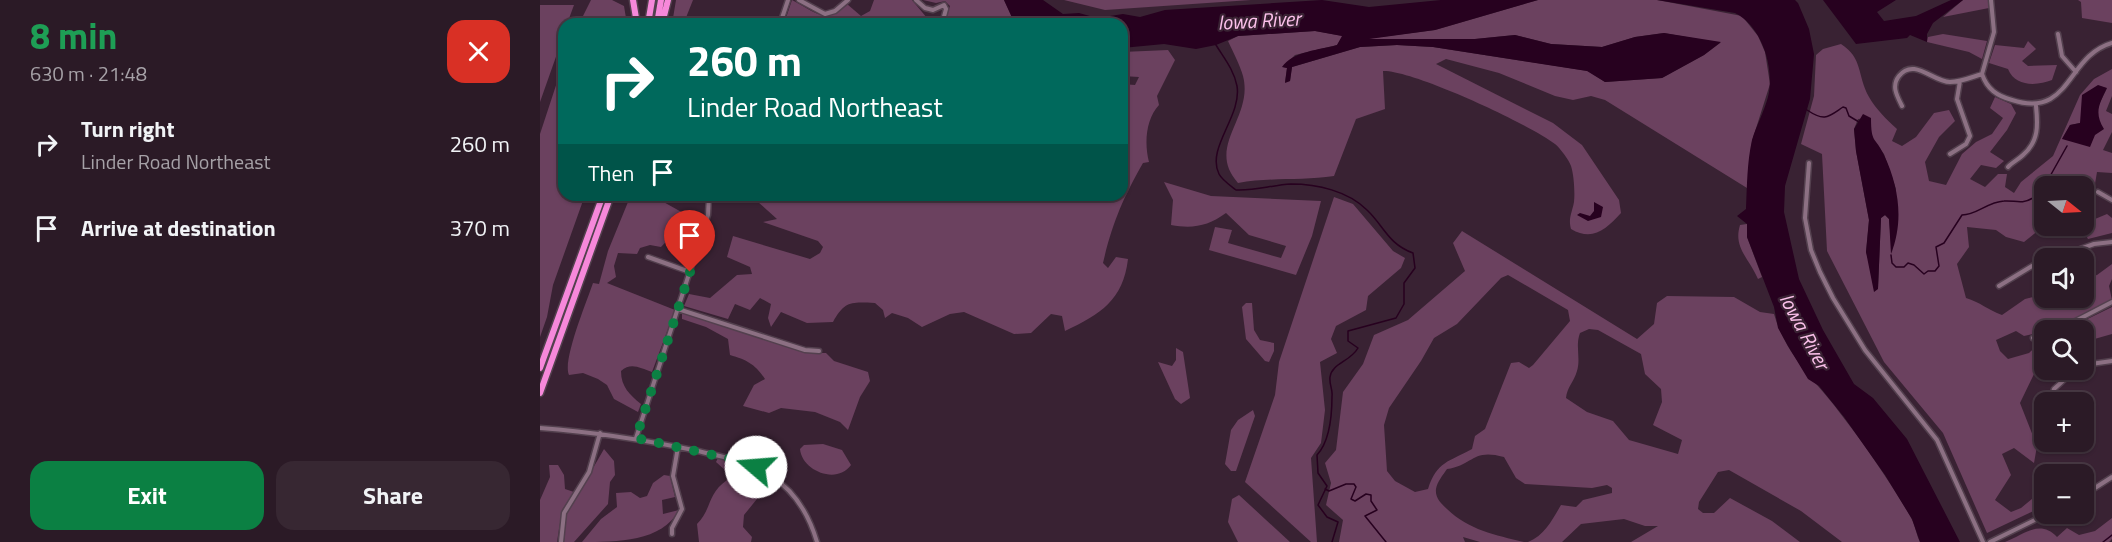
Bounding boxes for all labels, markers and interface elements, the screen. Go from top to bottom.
water label: Iowa River [1217,2,1304,38]
text: 8 min [30,8,117,63]
button: close [447,20,510,83]
text: 260 m [687,28,802,92]
icon: right [588,42,666,120]
text: 630 m · 21:48 [30,58,147,89]
text: Linder Road Northeast [687,86,943,127]
text: Turn right [81,112,175,146]
text: 260 m [450,127,510,161]
icon: right [30,128,63,161]
text: Linder Road Northeast [81,146,271,177]
text: Then [588,156,634,190]
icon: arrive [646,156,679,189]
north arrow [2034,176,2094,236]
map controls [2034,176,2094,524]
pin [664,210,715,272]
text: Arrive at destination [81,211,276,245]
text: 370 m [450,211,510,245]
icon: arrive [30,212,63,245]
icon: arrive [673,219,706,252]
button: sound [2034,248,2094,308]
water label: Iowa River [1772,287,1839,377]
button: search [2034,320,2094,380]
button: + [2034,392,2094,452]
position arrow [724,435,788,499]
button: Exit [30,461,264,530]
button: Share [276,461,510,530]
button: − [2034,464,2094,524]

